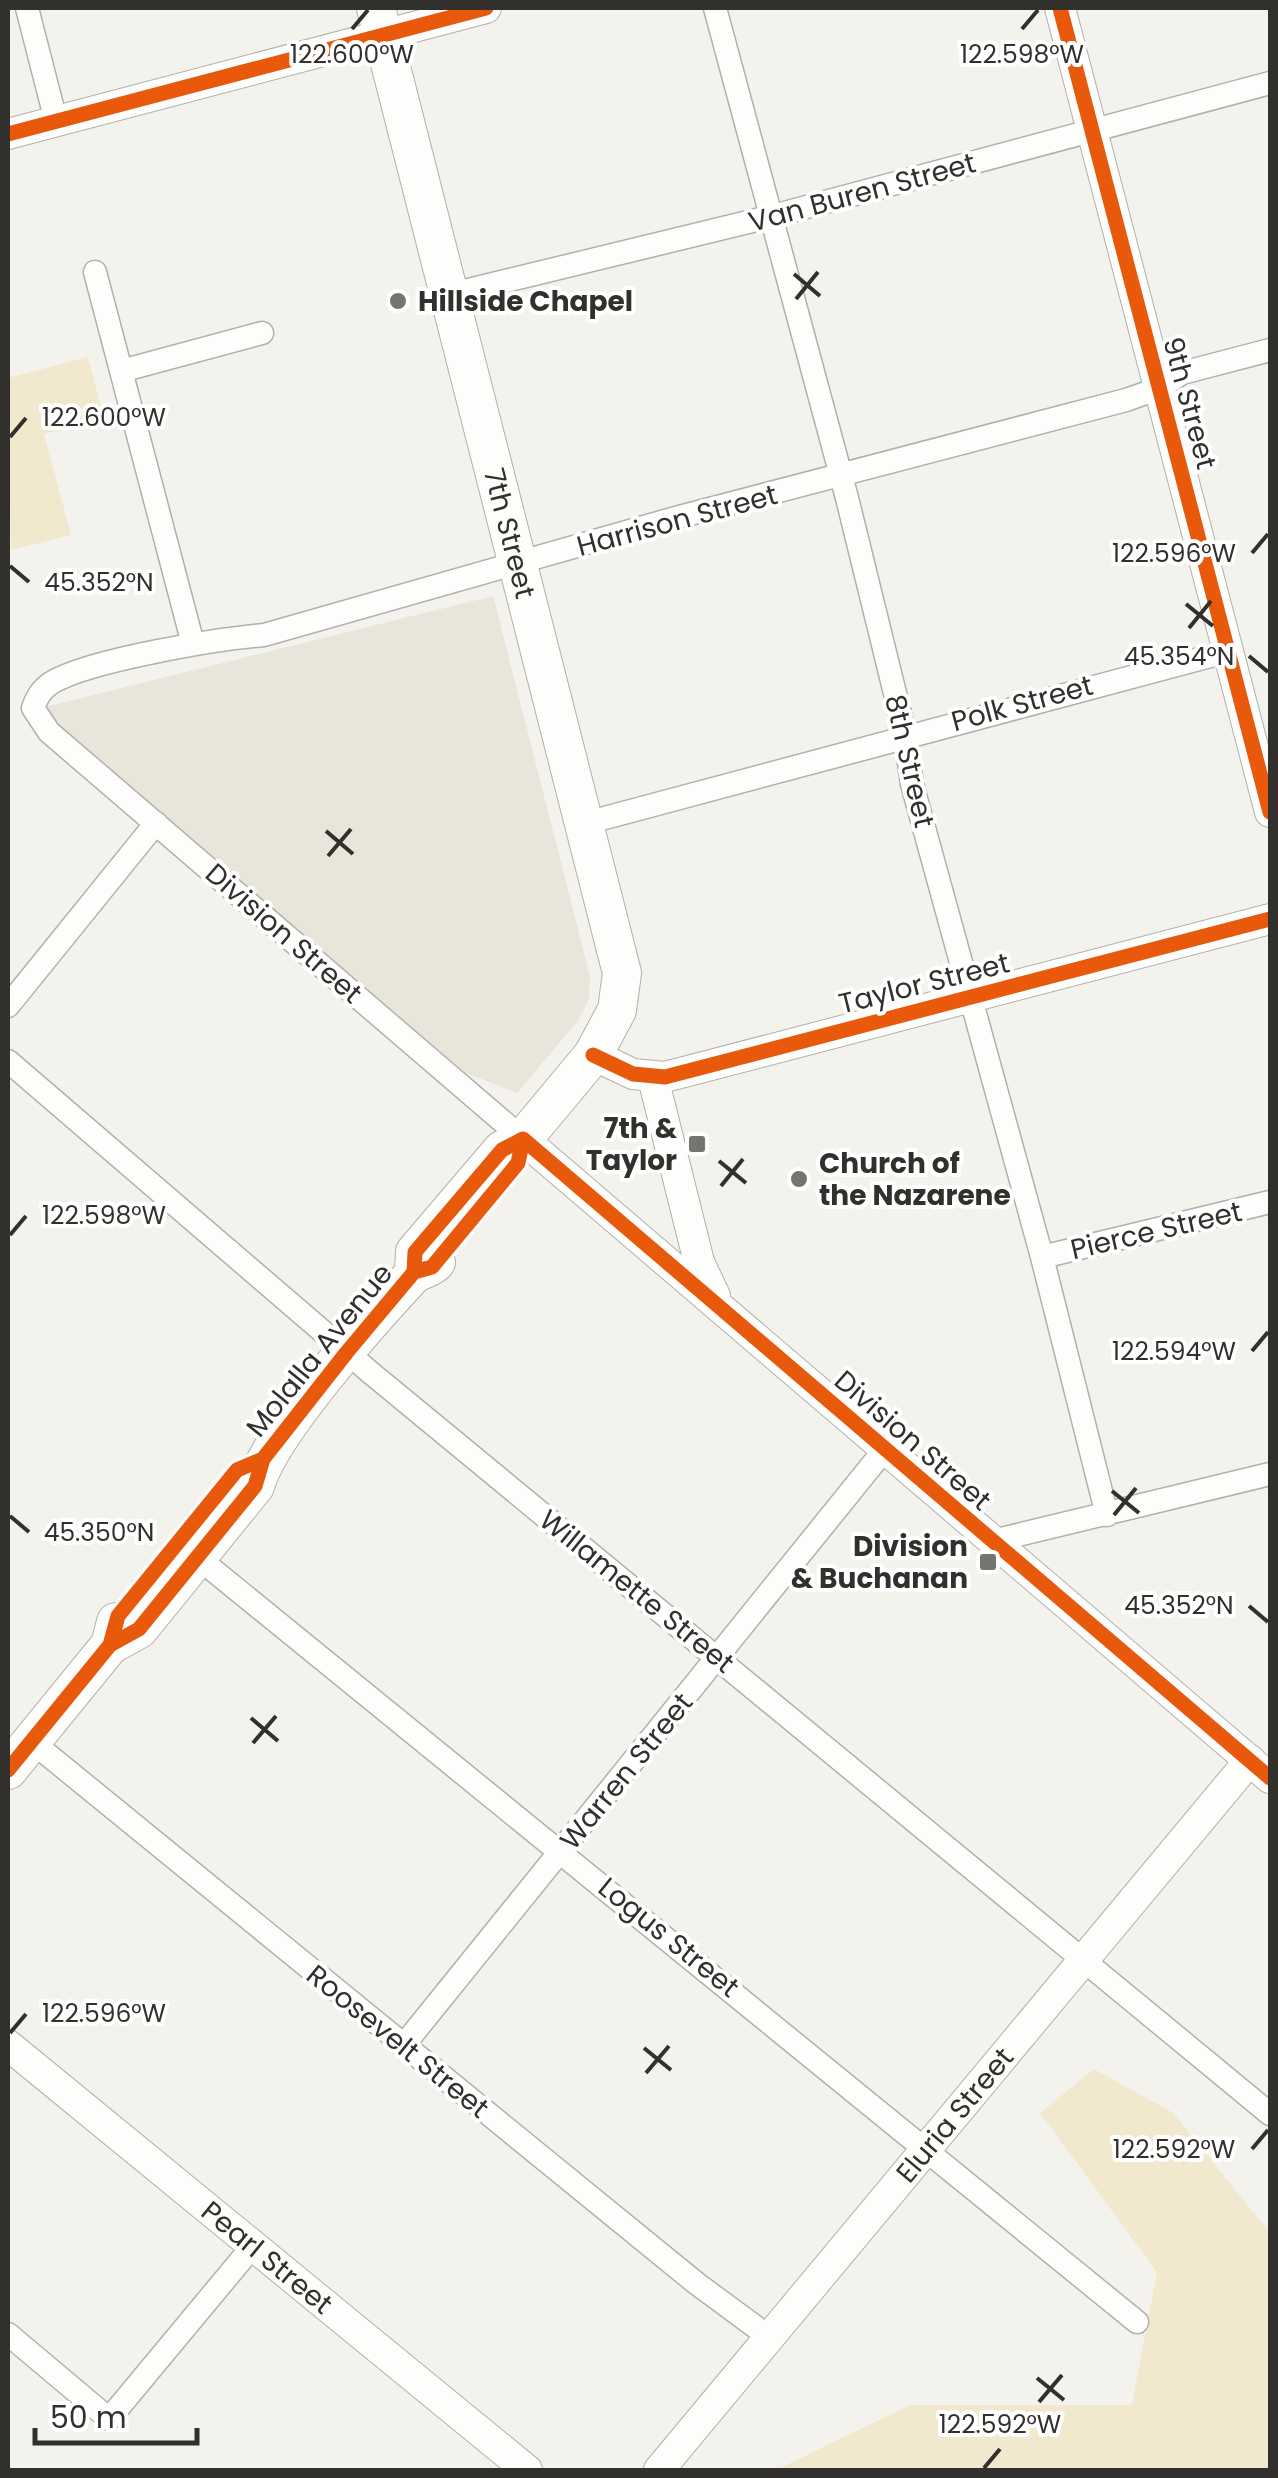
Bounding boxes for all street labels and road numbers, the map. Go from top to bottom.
street label: Van Buren Street [744,143,980,242]
street label: 9th Street [1153,333,1226,473]
street label: 7th Street [474,464,545,603]
street label: Harrison Street [573,475,782,566]
street label: Polk Street [947,666,1097,741]
street label: 8th Street [875,691,944,831]
street label: Division Street [197,854,370,1012]
street label: Taylor Street [835,943,1014,1024]
street label: Pierce Street [1067,1192,1246,1269]
street label: Molalla Avenue [237,1255,402,1445]
street label: Division Street [826,1361,999,1519]
street label: Willamette Street [531,1501,742,1682]
street label: Warren Street [551,1684,702,1858]
street label: Logus Street [590,1868,747,2006]
street label: Roosevelt Street [298,1956,497,2127]
street label: Eluria Street [887,2039,1023,2191]
street label: Pearl Street [193,2192,341,2323]

